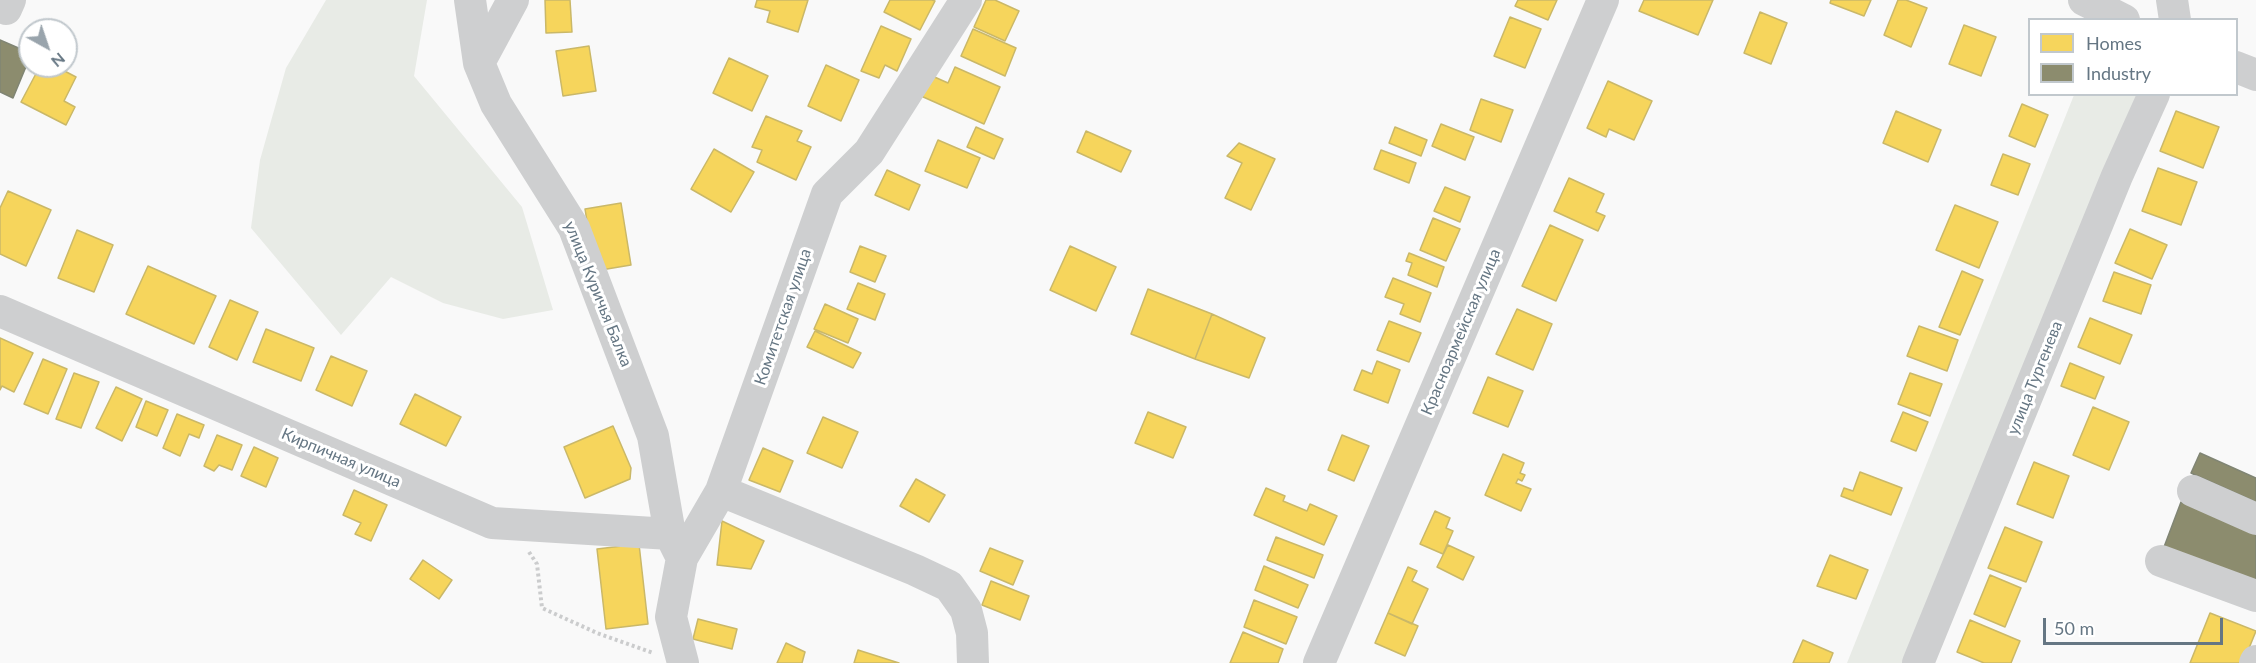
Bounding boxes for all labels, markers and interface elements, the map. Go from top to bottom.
north arrow [18,18,78,78]
legend [2028,18,2238,96]
text: Homes [2086,32,2142,54]
text: N [48,49,69,72]
text: Industry [2086,62,2151,84]
street label: улица Куричья Балка [560,218,636,370]
street label: Комитетская улица [751,246,815,388]
street label: Красноармейская улица [1417,246,1505,418]
street label: улица Тургенева [2003,318,2067,438]
street label: Кирпичная улица [278,424,404,492]
scale bar [2046,606,2226,644]
text: 50 m [2054,617,2094,639]

